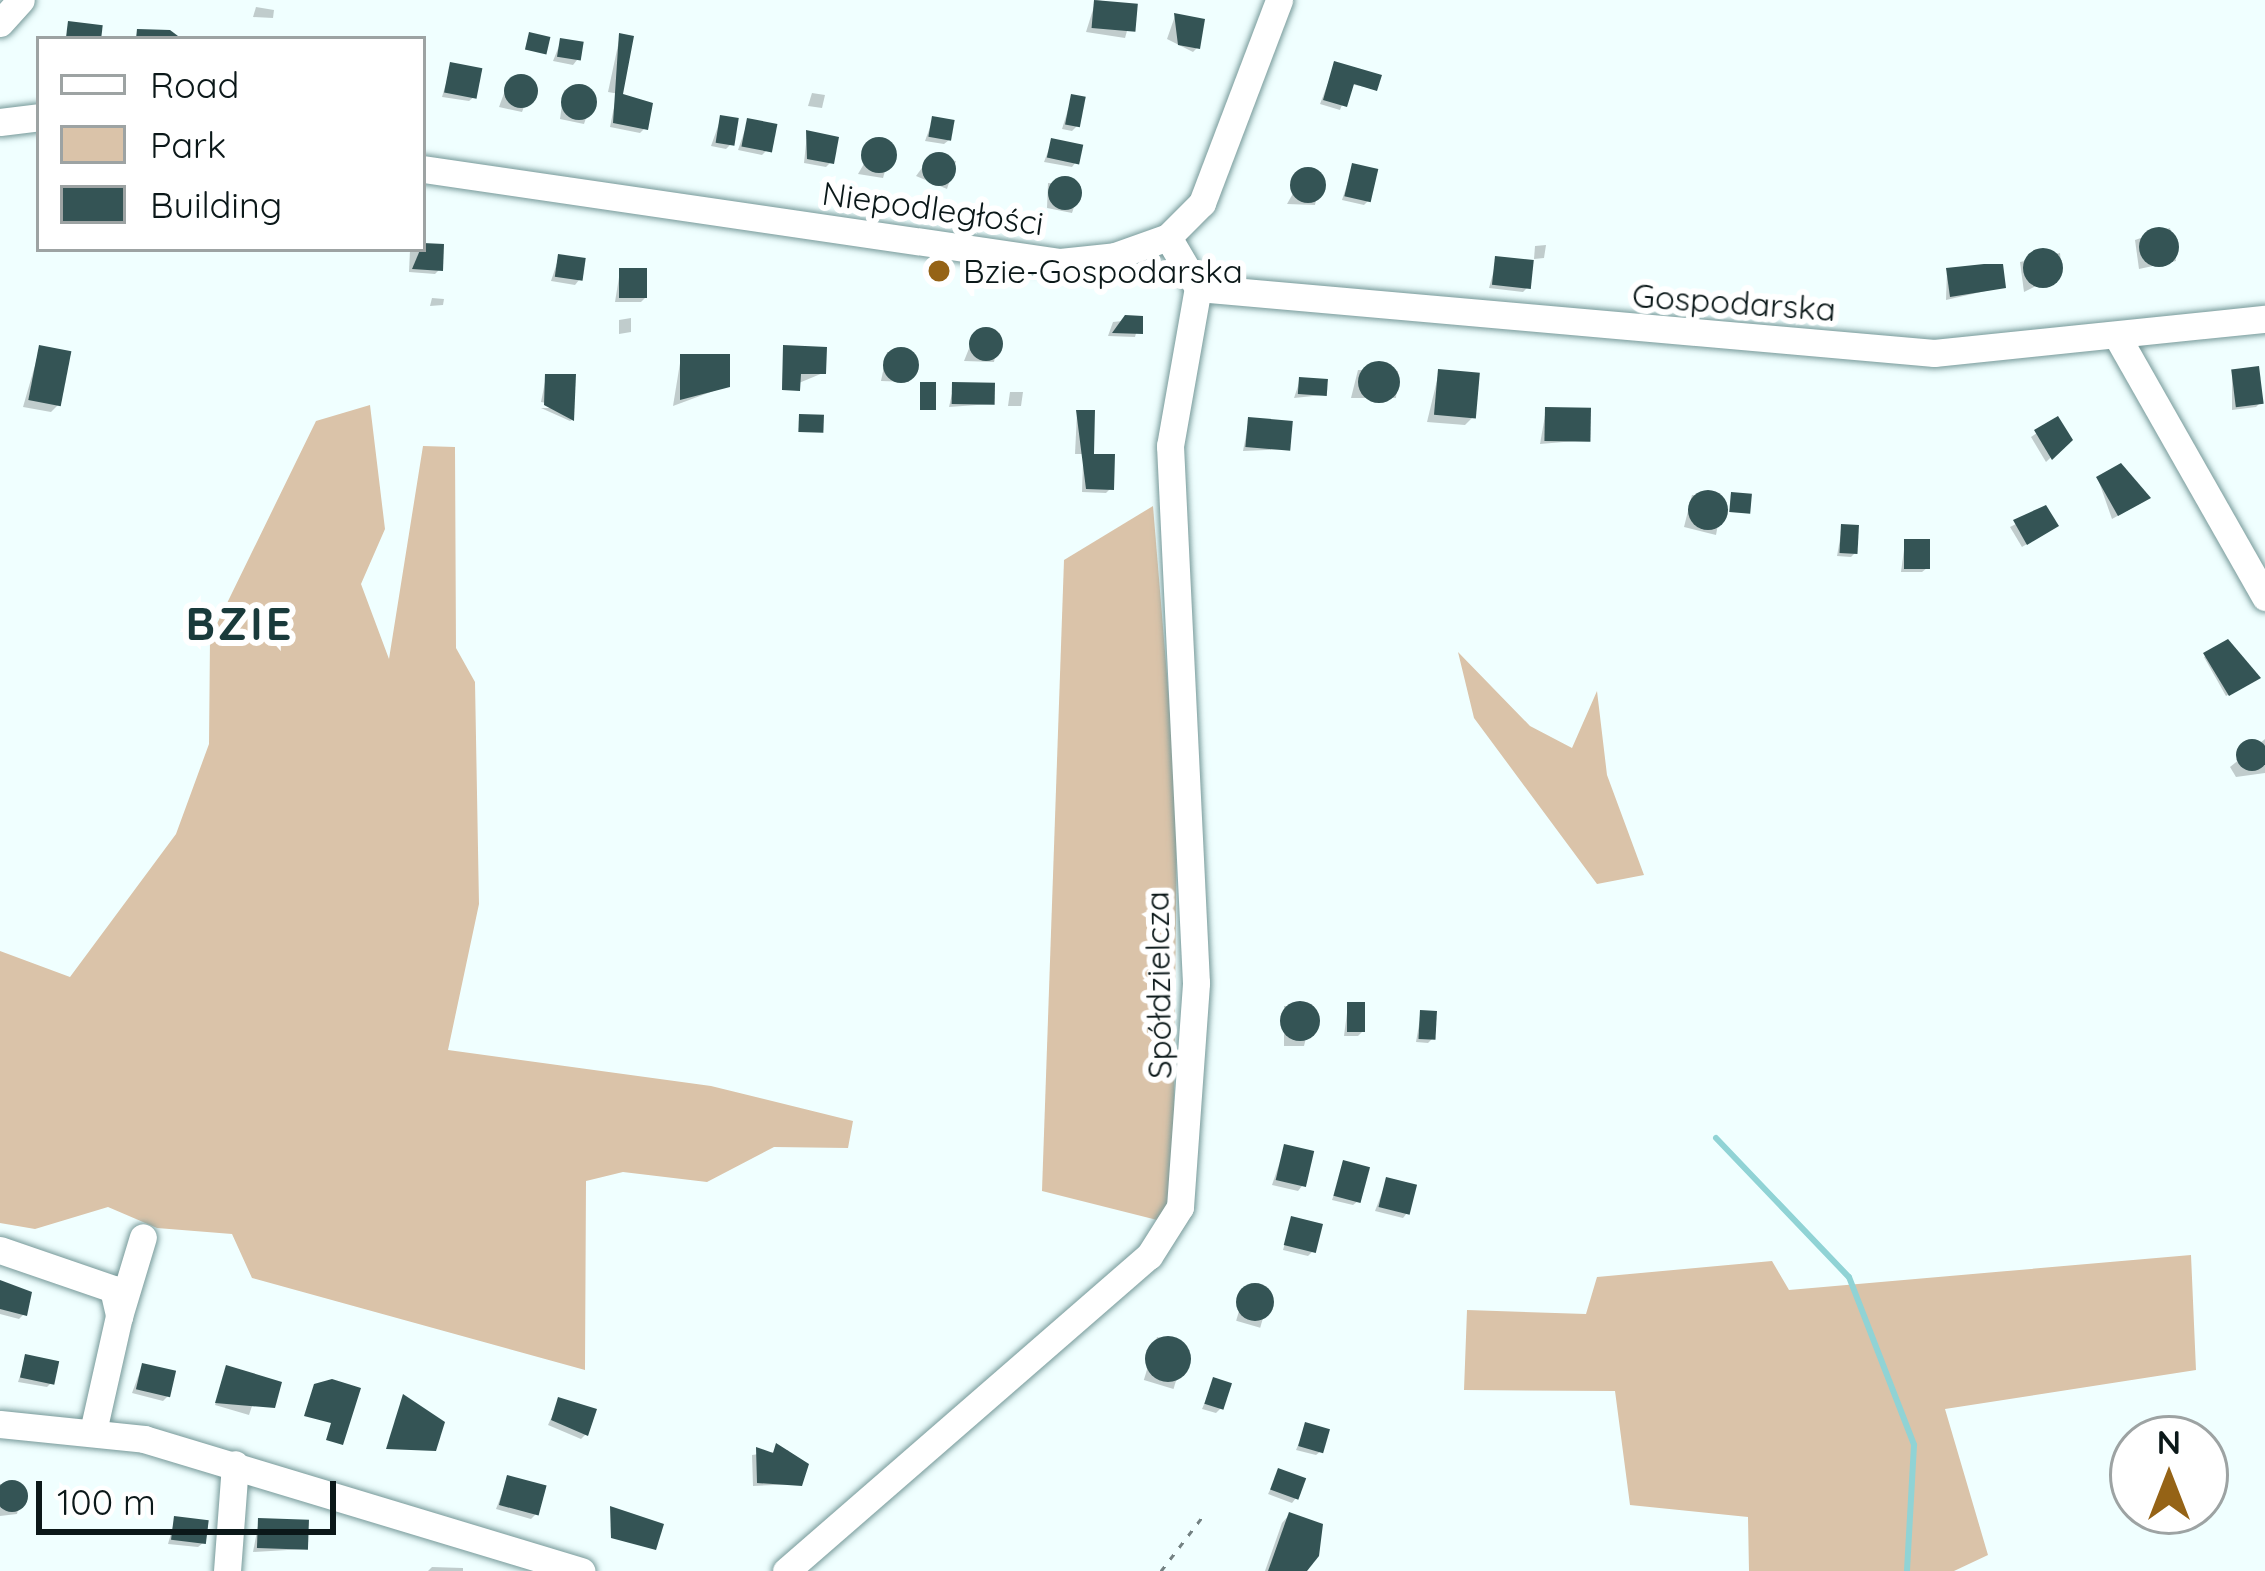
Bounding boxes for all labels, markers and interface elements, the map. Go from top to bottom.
legend [36,36,426,252]
text: Road [150,62,239,107]
text: Park [150,122,226,167]
street label: Niepodległości [820,173,1046,243]
text: Building [150,182,282,227]
place label: Bzie-Gospodarska [963,251,1243,291]
marker: Bzie-Gospodarska [926,258,952,284]
street label: Gospodarska [1631,275,1837,329]
district label: BZIE [186,597,294,651]
street label: Spółdzielcza [1137,891,1179,1079]
north arrow [2109,1415,2229,1535]
text: N [2157,1421,2181,1462]
scale bar [42,1457,342,1531]
text: 100 m [57,1479,156,1524]

